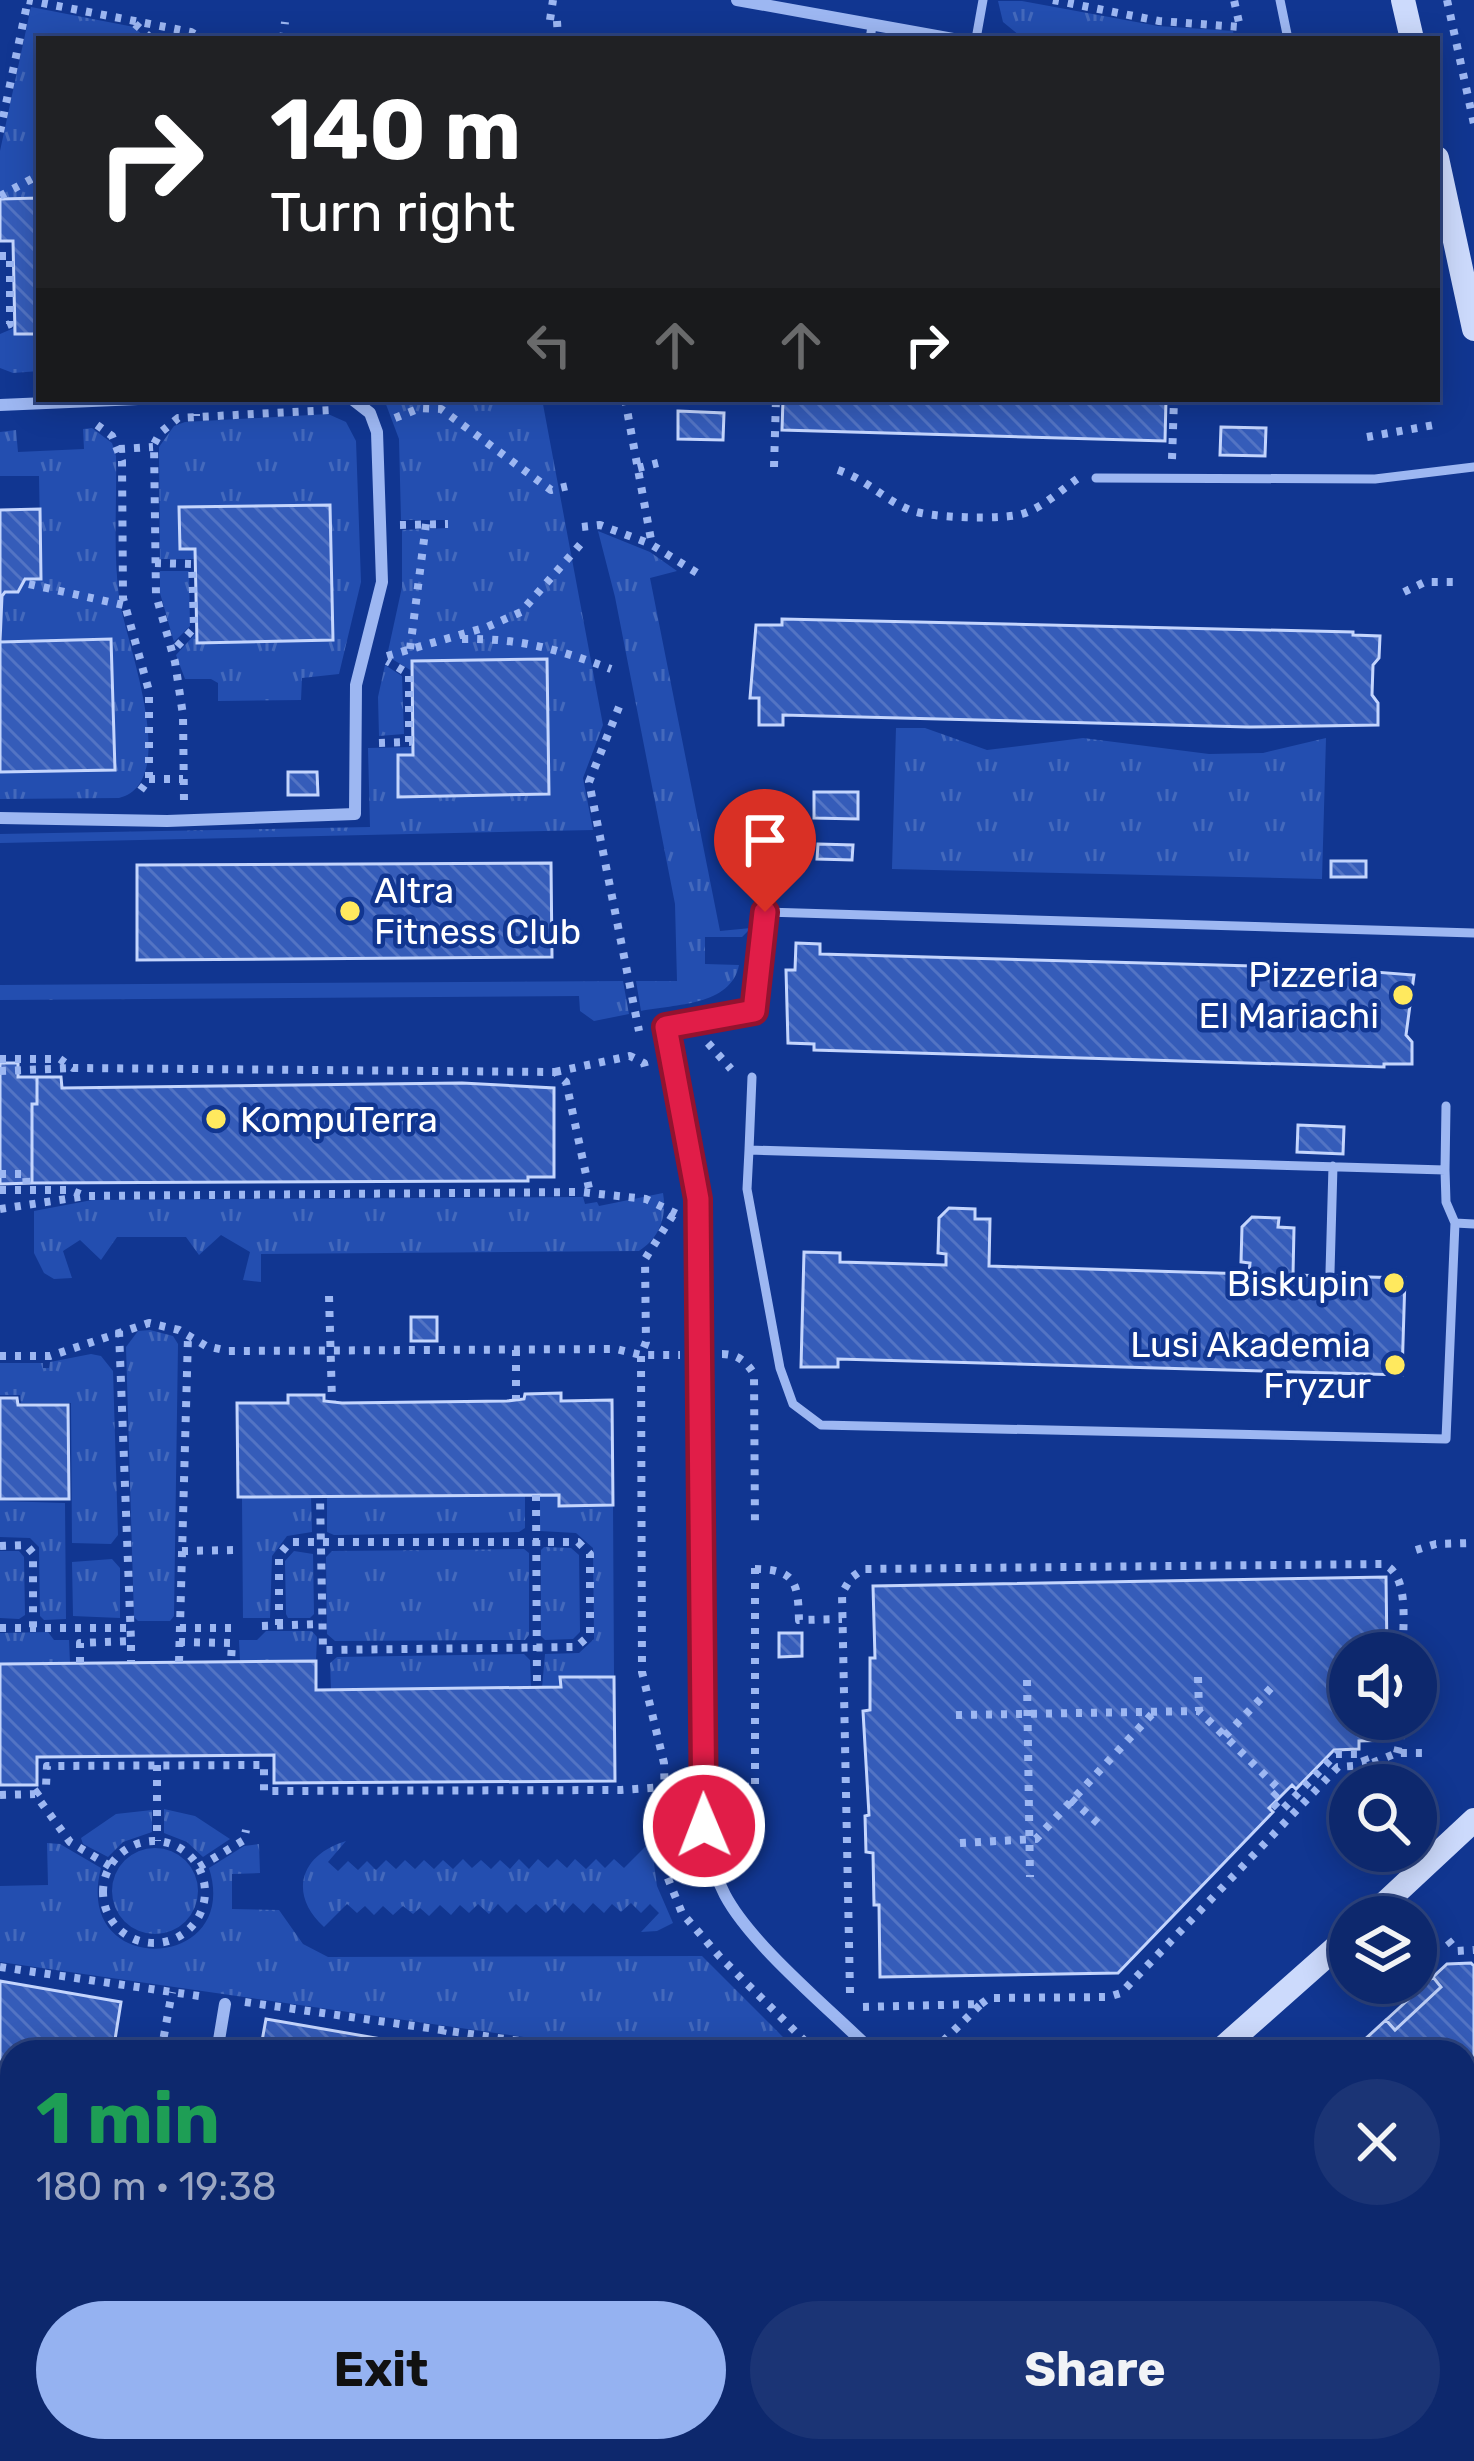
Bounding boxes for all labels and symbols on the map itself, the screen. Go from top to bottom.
pin [714,789,816,912]
place label: Altra Fitness Club [374,869,581,953]
marker: Altra Fitness Club [337,898,363,924]
place label: Pizzeria El Mariachi [1198,953,1379,1037]
marker: Pizzeria El Mariachi [1390,982,1416,1008]
place label: KompuTerra [240,1098,438,1141]
marker: KompuTerra [203,1106,229,1132]
place label: Biskupin [1227,1262,1370,1305]
marker: Biskupin [1381,1270,1407,1296]
place label: Lusi Akademia Fryzur [1130,1323,1371,1407]
marker: Lusi Akademia Fryzur [1382,1352,1408,1378]
position arrow [641,1763,767,1889]

